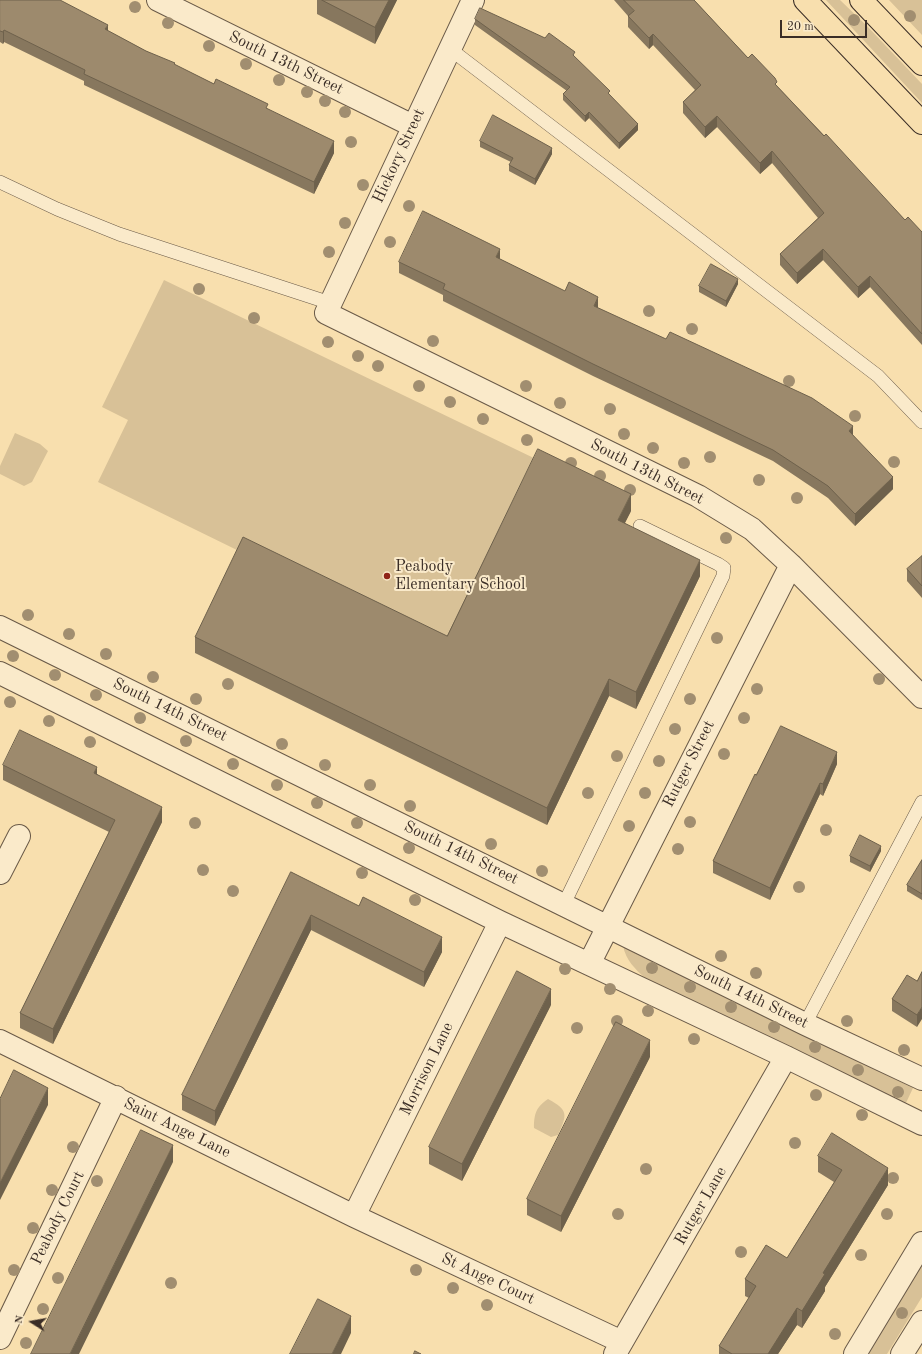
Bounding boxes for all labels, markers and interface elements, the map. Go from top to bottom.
scale bar [782,12,869,38]
text: 20 m [787,21,814,33]
street label: South 13th Street [226,27,346,99]
street label: Hickory Street [369,106,429,206]
street label: South 13th Street [587,435,707,509]
place label: Peabody Elementary School [395,557,525,595]
marker: Peabody Elementary School [382,571,392,581]
street label: South 14th Street [110,674,230,746]
street label: Rutger Street [659,717,719,811]
street label: South 14th Street [401,817,521,889]
street label: South 14th Street [691,961,811,1033]
street label: Morrison Lane [396,1019,458,1119]
street label: Saint Ange Lane [120,1094,234,1162]
street label: Rutger Lane [671,1163,731,1249]
street label: Peabody Court [27,1168,89,1268]
street label: St Ange Court [438,1249,538,1309]
north arrow [12,1302,52,1342]
text: N [14,1314,26,1325]

